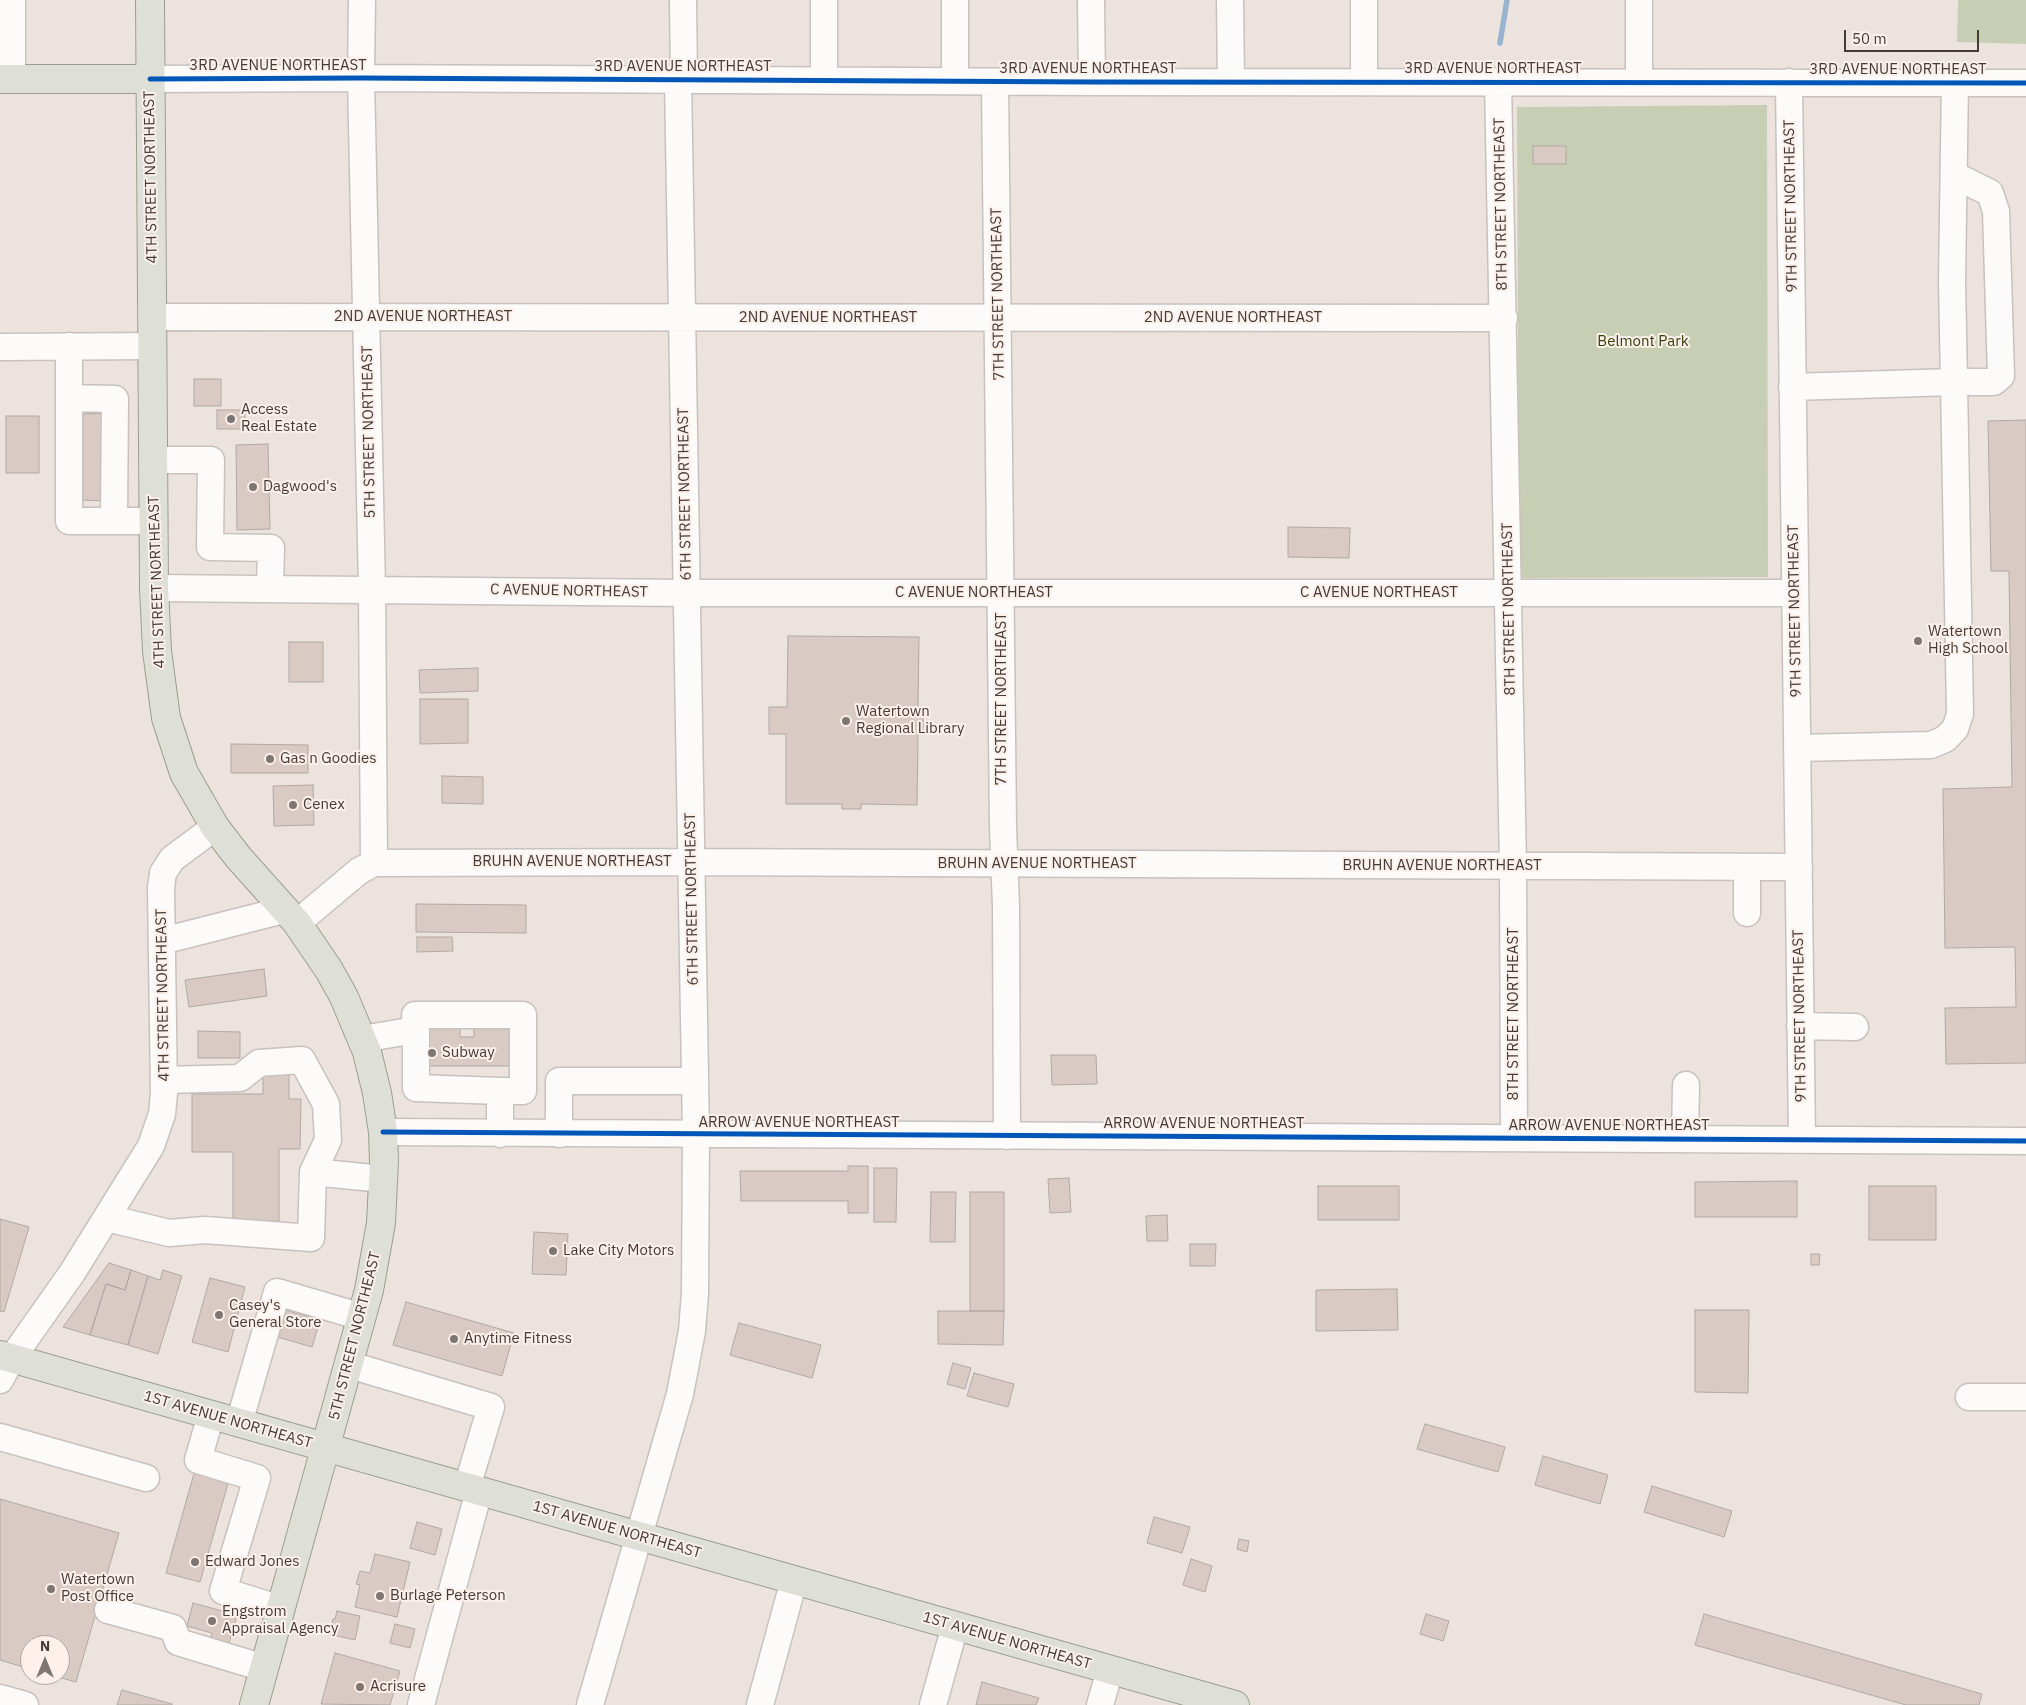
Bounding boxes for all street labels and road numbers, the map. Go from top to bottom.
street label: 3RD AVENUE NORTHEAST [189,57,367,75]
street label: 3RD AVENUE NORTHEAST [594,58,772,76]
street label: 3RD AVENUE NORTHEAST [999,60,1177,78]
street label: 3RD AVENUE NORTHEAST [1404,60,1582,78]
street label: 3RD AVENUE NORTHEAST [1809,61,1987,79]
street label: 4TH STREET NORTHEAST [140,90,162,264]
street label: 8TH STREET NORTHEAST [1490,117,1512,291]
street label: 9TH STREET NORTHEAST [1780,119,1802,293]
street label: 7TH STREET NORTHEAST [987,207,1009,381]
street label: 2ND AVENUE NORTHEAST [334,308,512,326]
street label: 2ND AVENUE NORTHEAST [739,309,917,327]
street label: 2ND AVENUE NORTHEAST [1144,309,1322,327]
street label: 5TH STREET NORTHEAST [358,345,380,519]
street label: 6TH STREET NORTHEAST [674,407,696,581]
street label: 4TH STREET NORTHEAST [145,495,169,669]
street label: 8TH STREET NORTHEAST [1498,522,1520,696]
street label: 9TH STREET NORTHEAST [1784,524,1806,698]
street label: C AVENUE NORTHEAST [490,581,648,601]
street label: C AVENUE NORTHEAST [895,584,1053,602]
street label: C AVENUE NORTHEAST [1300,584,1458,602]
street label: 7TH STREET NORTHEAST [993,612,1011,786]
street label: 6TH STREET NORTHEAST [681,812,703,986]
street label: BRUHN AVENUE NORTHEAST [472,853,672,871]
street label: BRUHN AVENUE NORTHEAST [937,855,1137,873]
street label: BRUHN AVENUE NORTHEAST [1342,857,1542,875]
street label: 4TH STREET NORTHEAST [152,908,174,1082]
street label: 8TH STREET NORTHEAST [1505,927,1523,1101]
street label: 9TH STREET NORTHEAST [1789,929,1811,1103]
street label: ARROW AVENUE NORTHEAST [698,1114,900,1132]
street label: ARROW AVENUE NORTHEAST [1103,1115,1305,1133]
street label: ARROW AVENUE NORTHEAST [1508,1117,1710,1135]
street label: 5TH STREET NORTHEAST [325,1250,385,1422]
street label: 1ST AVENUE NORTHEAST [142,1387,314,1453]
street label: 1ST AVENUE NORTHEAST [531,1497,703,1563]
street label: 1ST AVENUE NORTHEAST [921,1608,1093,1674]

